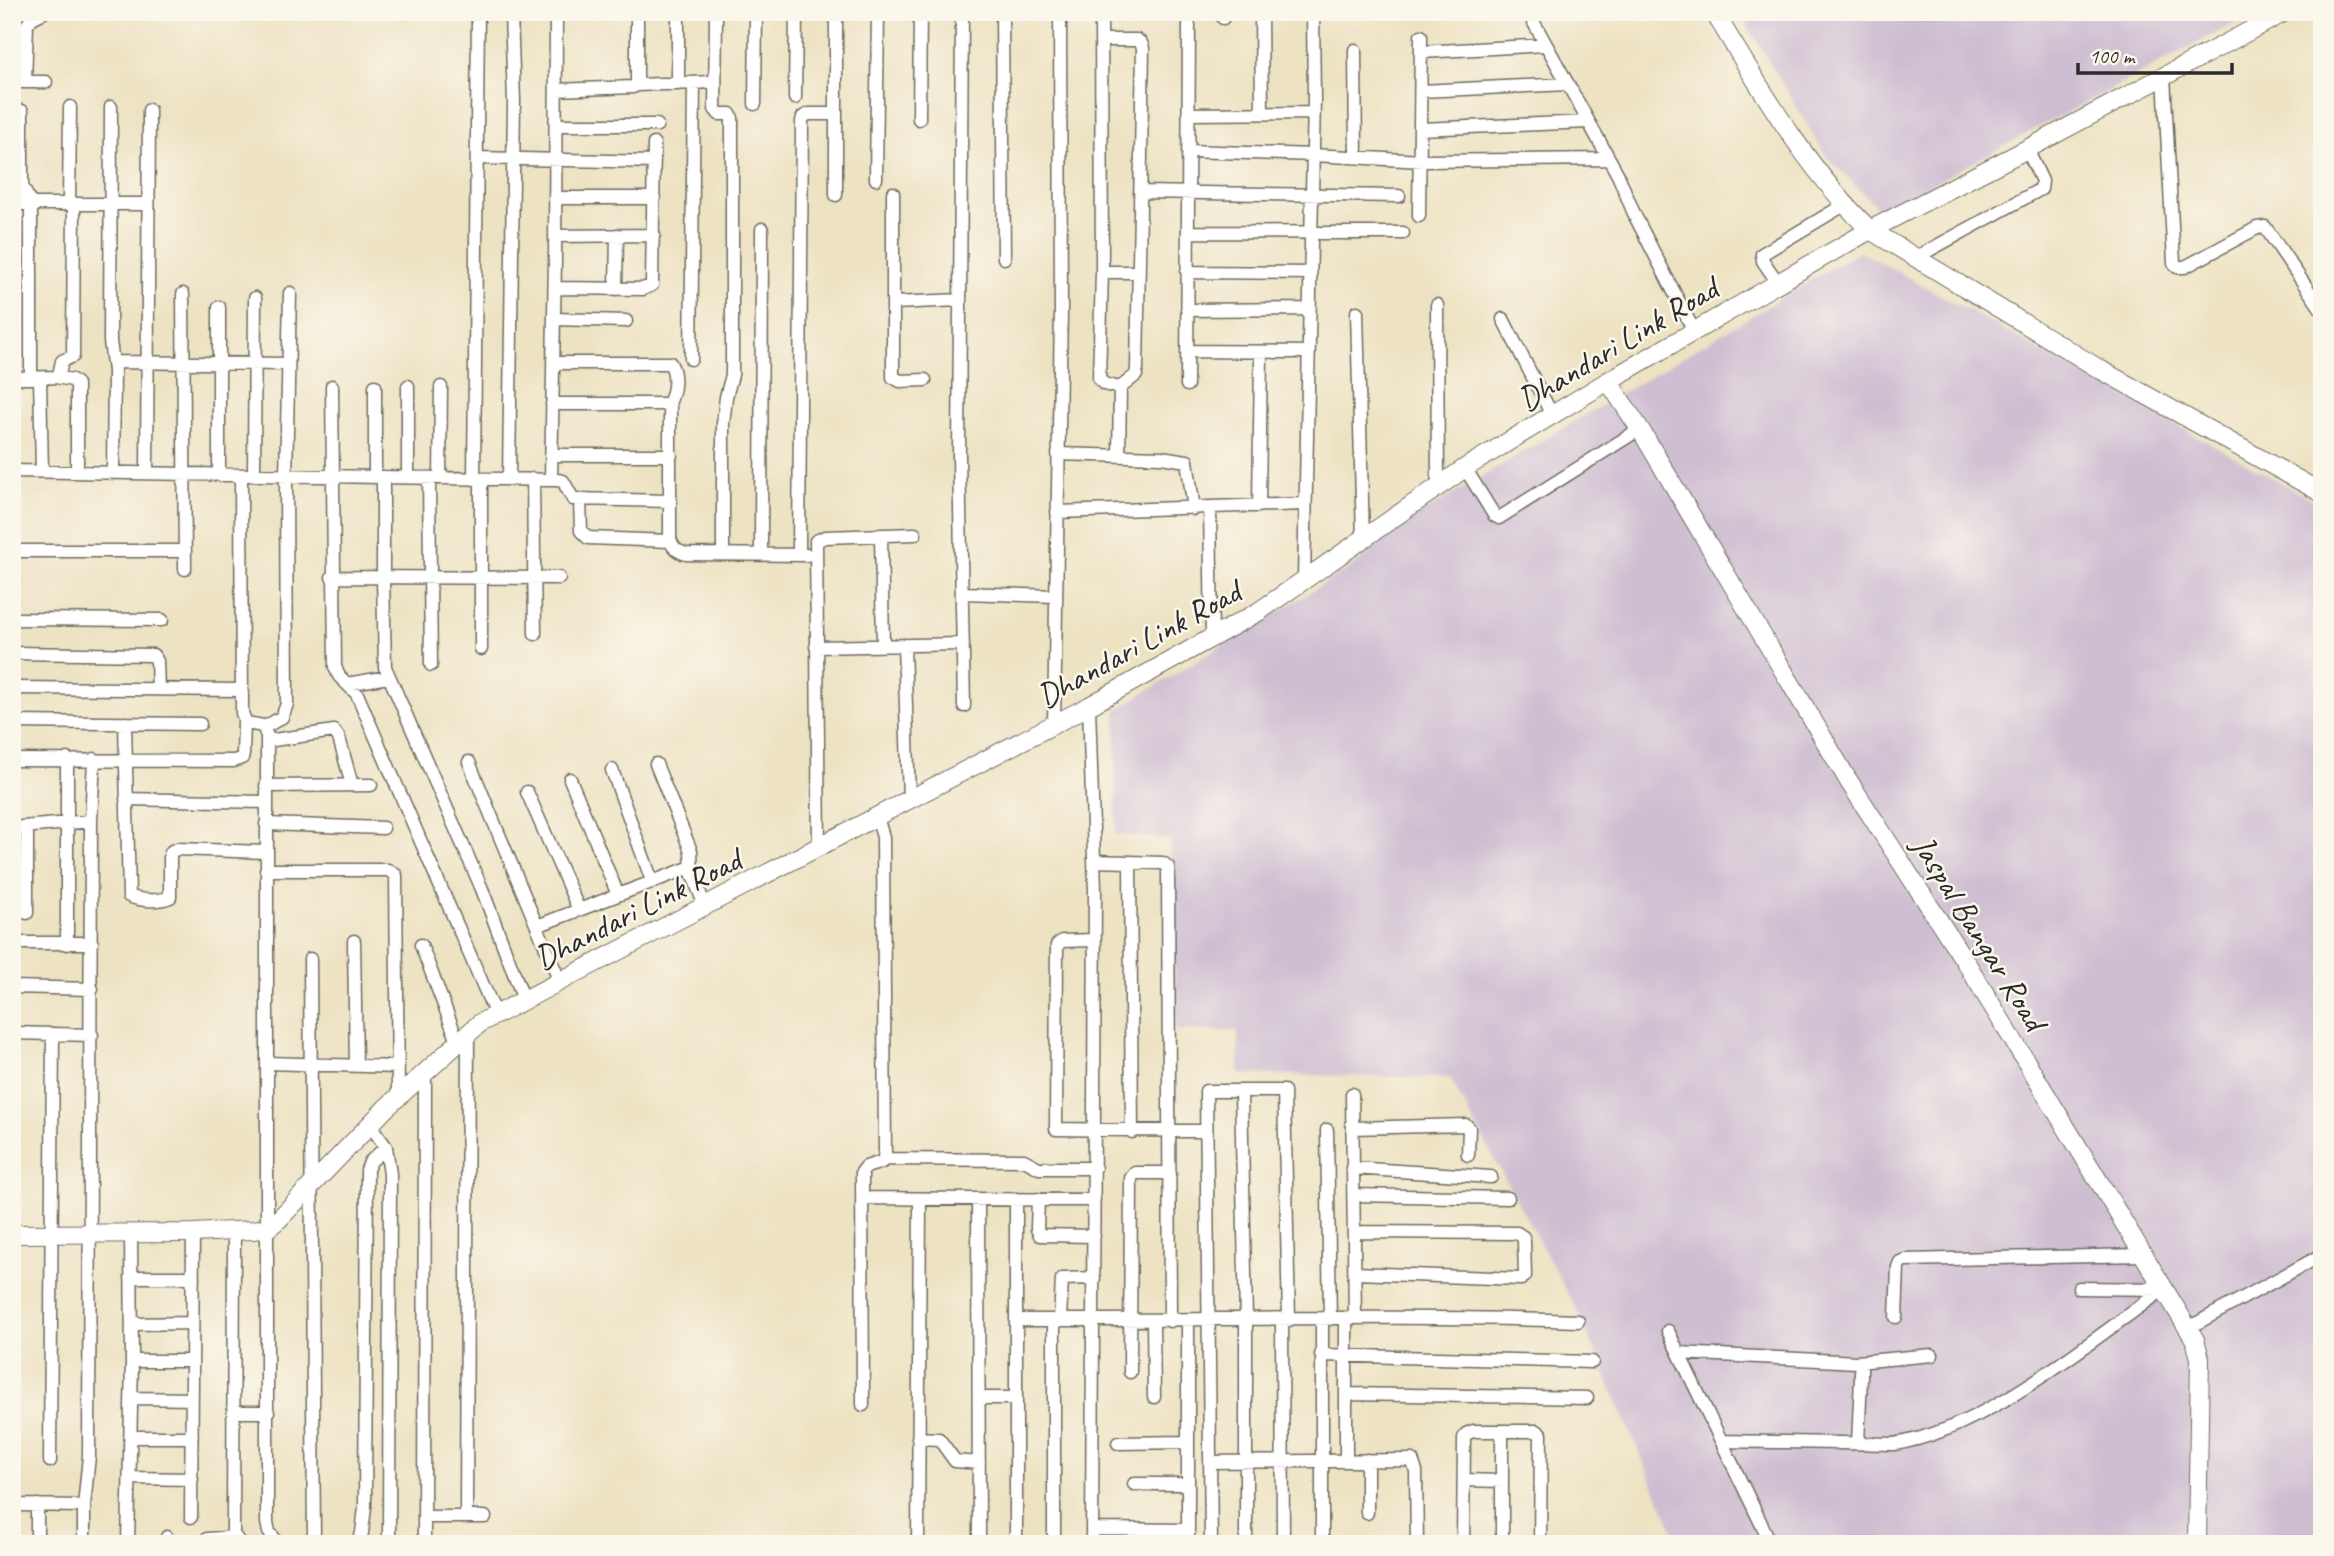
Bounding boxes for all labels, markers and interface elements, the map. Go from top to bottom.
scale bar [2078,32,2232,76]
text: 100 m [2089,43,2136,69]
street label: Dhandari Link Road [1510,265,1730,420]
street label: Dhandari Link Road [1029,568,1252,717]
street label: Jaspal Bangar Road [1902,826,2058,1042]
street label: Dhandari Link Road [527,837,752,979]

